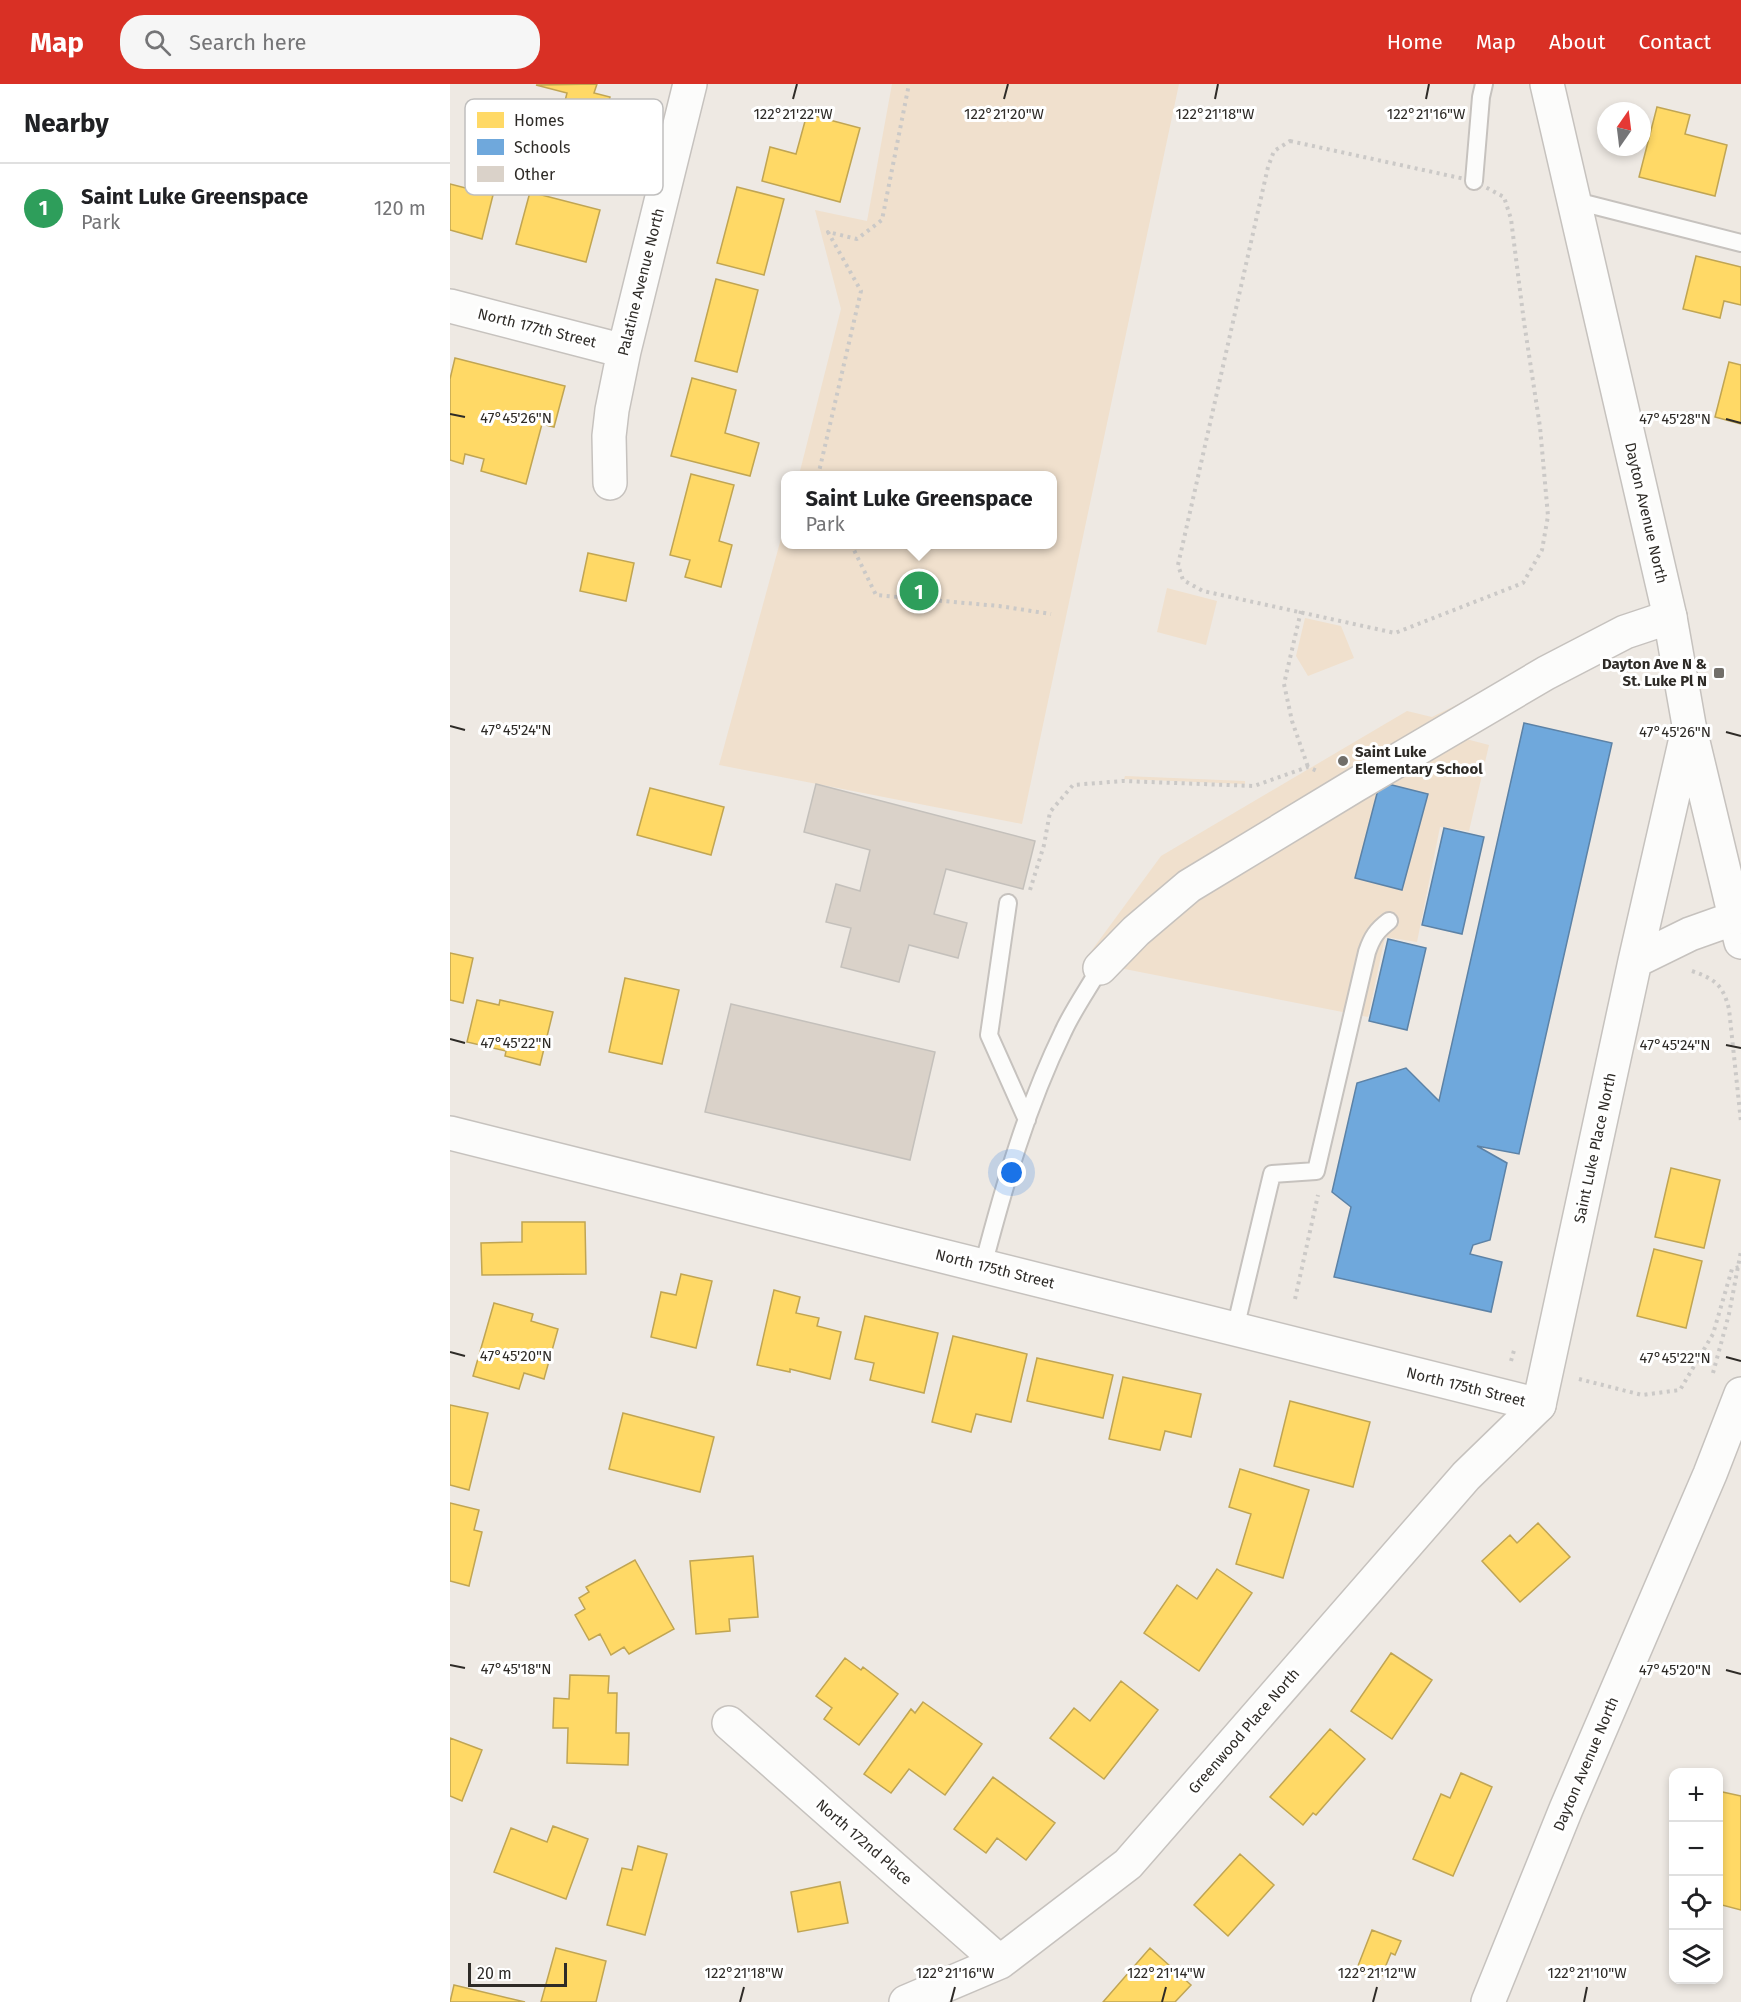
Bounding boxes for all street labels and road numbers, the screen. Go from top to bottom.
street label: Palatine Avenue North [614,206,668,358]
street label: North 177th Street [476,305,599,352]
street label: Dayton Avenue North [1621,441,1671,585]
street label: Saint Luke Place North [1570,1071,1620,1225]
street label: North 175th Street [934,1245,1057,1293]
street label: North 175th Street [1405,1363,1528,1411]
street label: Greenwood Place North [1185,1665,1303,1797]
street label: Dayton Avenue North [1550,1694,1622,1834]
street label: North 172nd Place [812,1795,916,1889]

